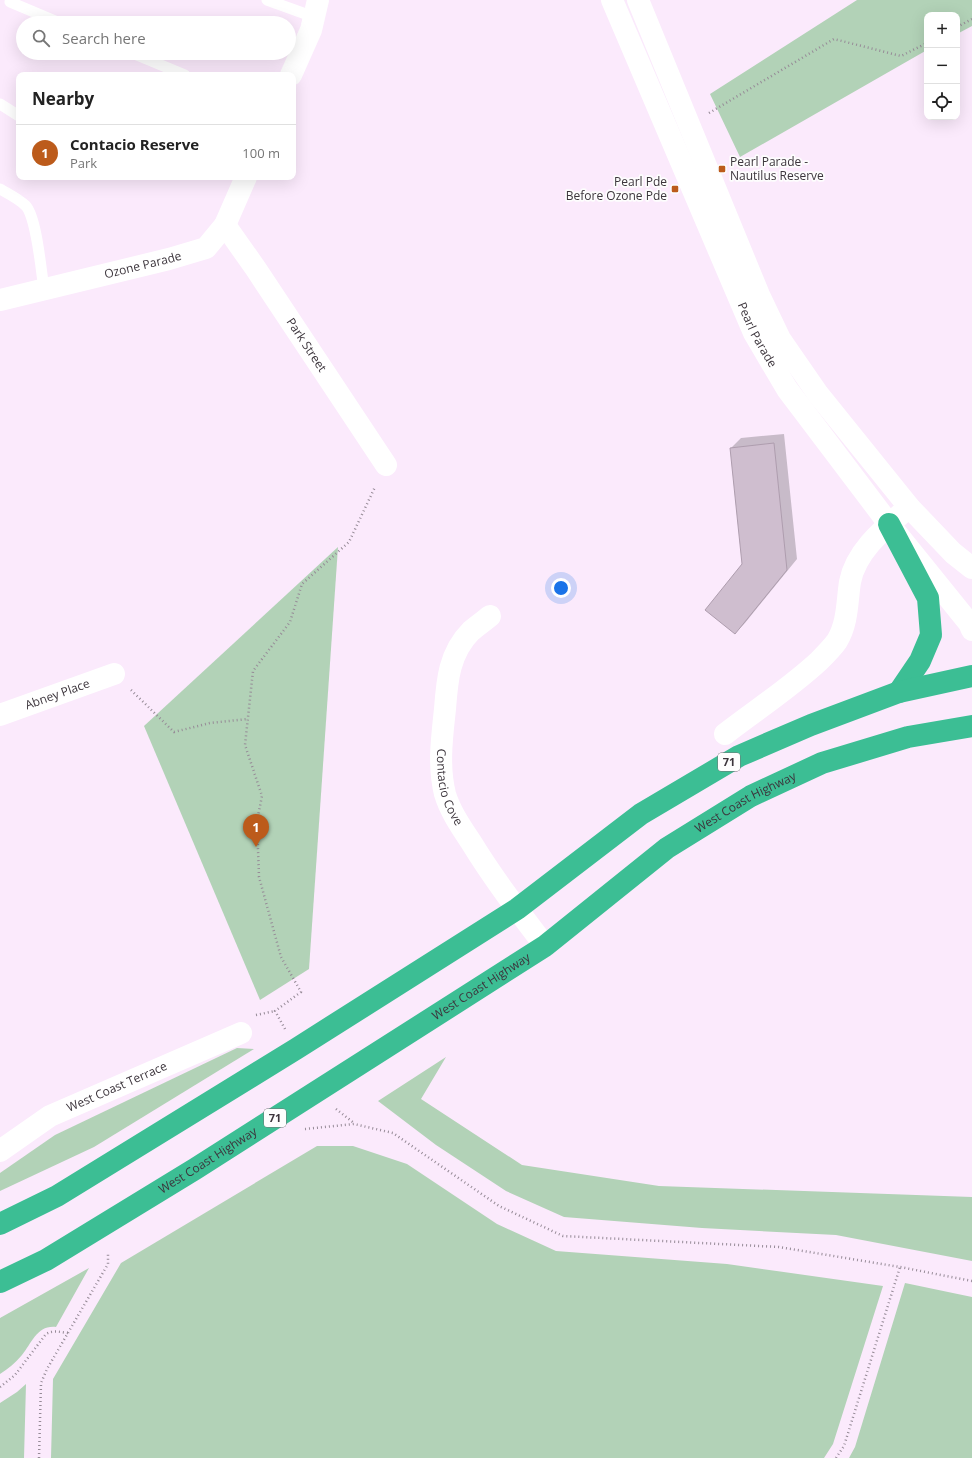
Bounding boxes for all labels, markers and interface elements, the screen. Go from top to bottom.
map controls [924,12,960,120]
button: + [924,12,960,48]
search box [16,16,296,60]
icon: search [30,27,52,49]
text: Search here [62,28,146,48]
button: − [924,48,960,84]
button: locate [924,84,960,120]
text: Nearby [32,87,94,110]
text: Contacio Reserve [70,134,199,154]
text: 1 [41,144,49,162]
text: 100 m [242,144,280,162]
place label: Pearl Parade - Nautilus Reserve [730,153,824,184]
text: Park [70,154,97,172]
marker: Pearl Parade - Nautilus Reserve [717,164,727,174]
place label: Pearl Pde Before Ozone Pde [566,173,667,204]
marker: Pearl Pde Before Ozone Pde [670,184,680,194]
street label: Ozone Parade [102,247,184,282]
street label: Pearl Parade [734,299,781,371]
street label: Park Street [283,314,331,375]
your location [551,578,571,598]
street label: Abney Place [23,674,92,713]
street label: Contacio Cove [433,748,467,829]
road number: 71 [718,753,740,771]
street label: West Coast Highway [691,767,800,837]
pin: 1 [243,814,269,847]
street label: West Coast Highway [429,948,534,1024]
street label: West Coast Terrace [64,1057,170,1116]
road number: 71 [264,1109,286,1127]
street label: West Coast Highway [155,1122,261,1197]

